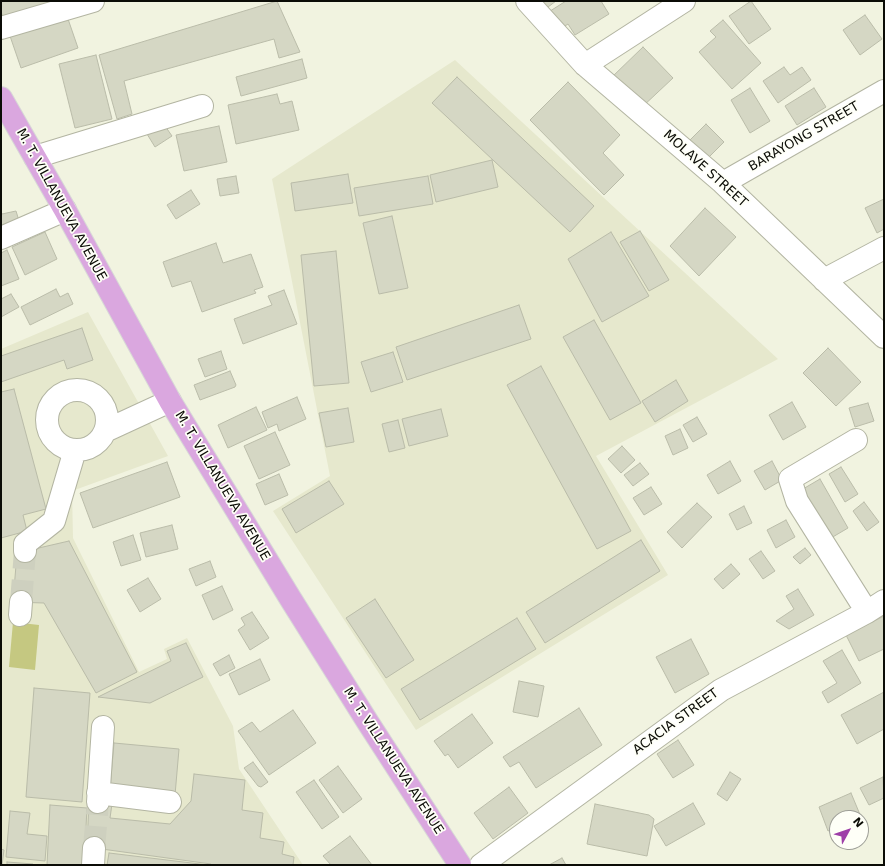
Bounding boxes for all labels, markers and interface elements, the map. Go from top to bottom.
street label: BARAYONG STREET [746,99,862,175]
street label: M. T. VILLANUEVA AVENUE [13,126,109,284]
street label: MOLAVE STREET [660,127,750,211]
street label: M. T. VILLANUEVA AVENUE [171,408,273,564]
street label: M. T. VILLANUEVA AVENUE [340,685,446,837]
street label: ACACIA STREET [630,686,722,758]
north arrow [829,810,869,850]
text: N [850,815,866,830]

